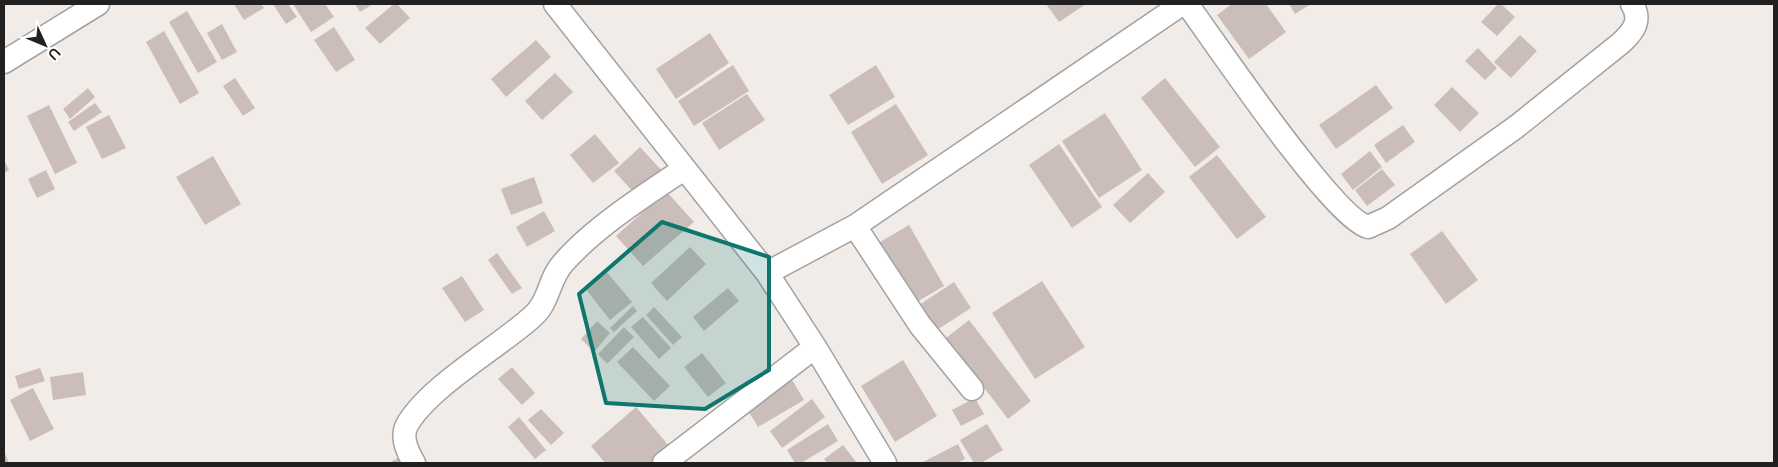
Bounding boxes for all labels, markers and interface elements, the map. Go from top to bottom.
north arrow [20,20,70,70]
text: U [44,44,64,63]

